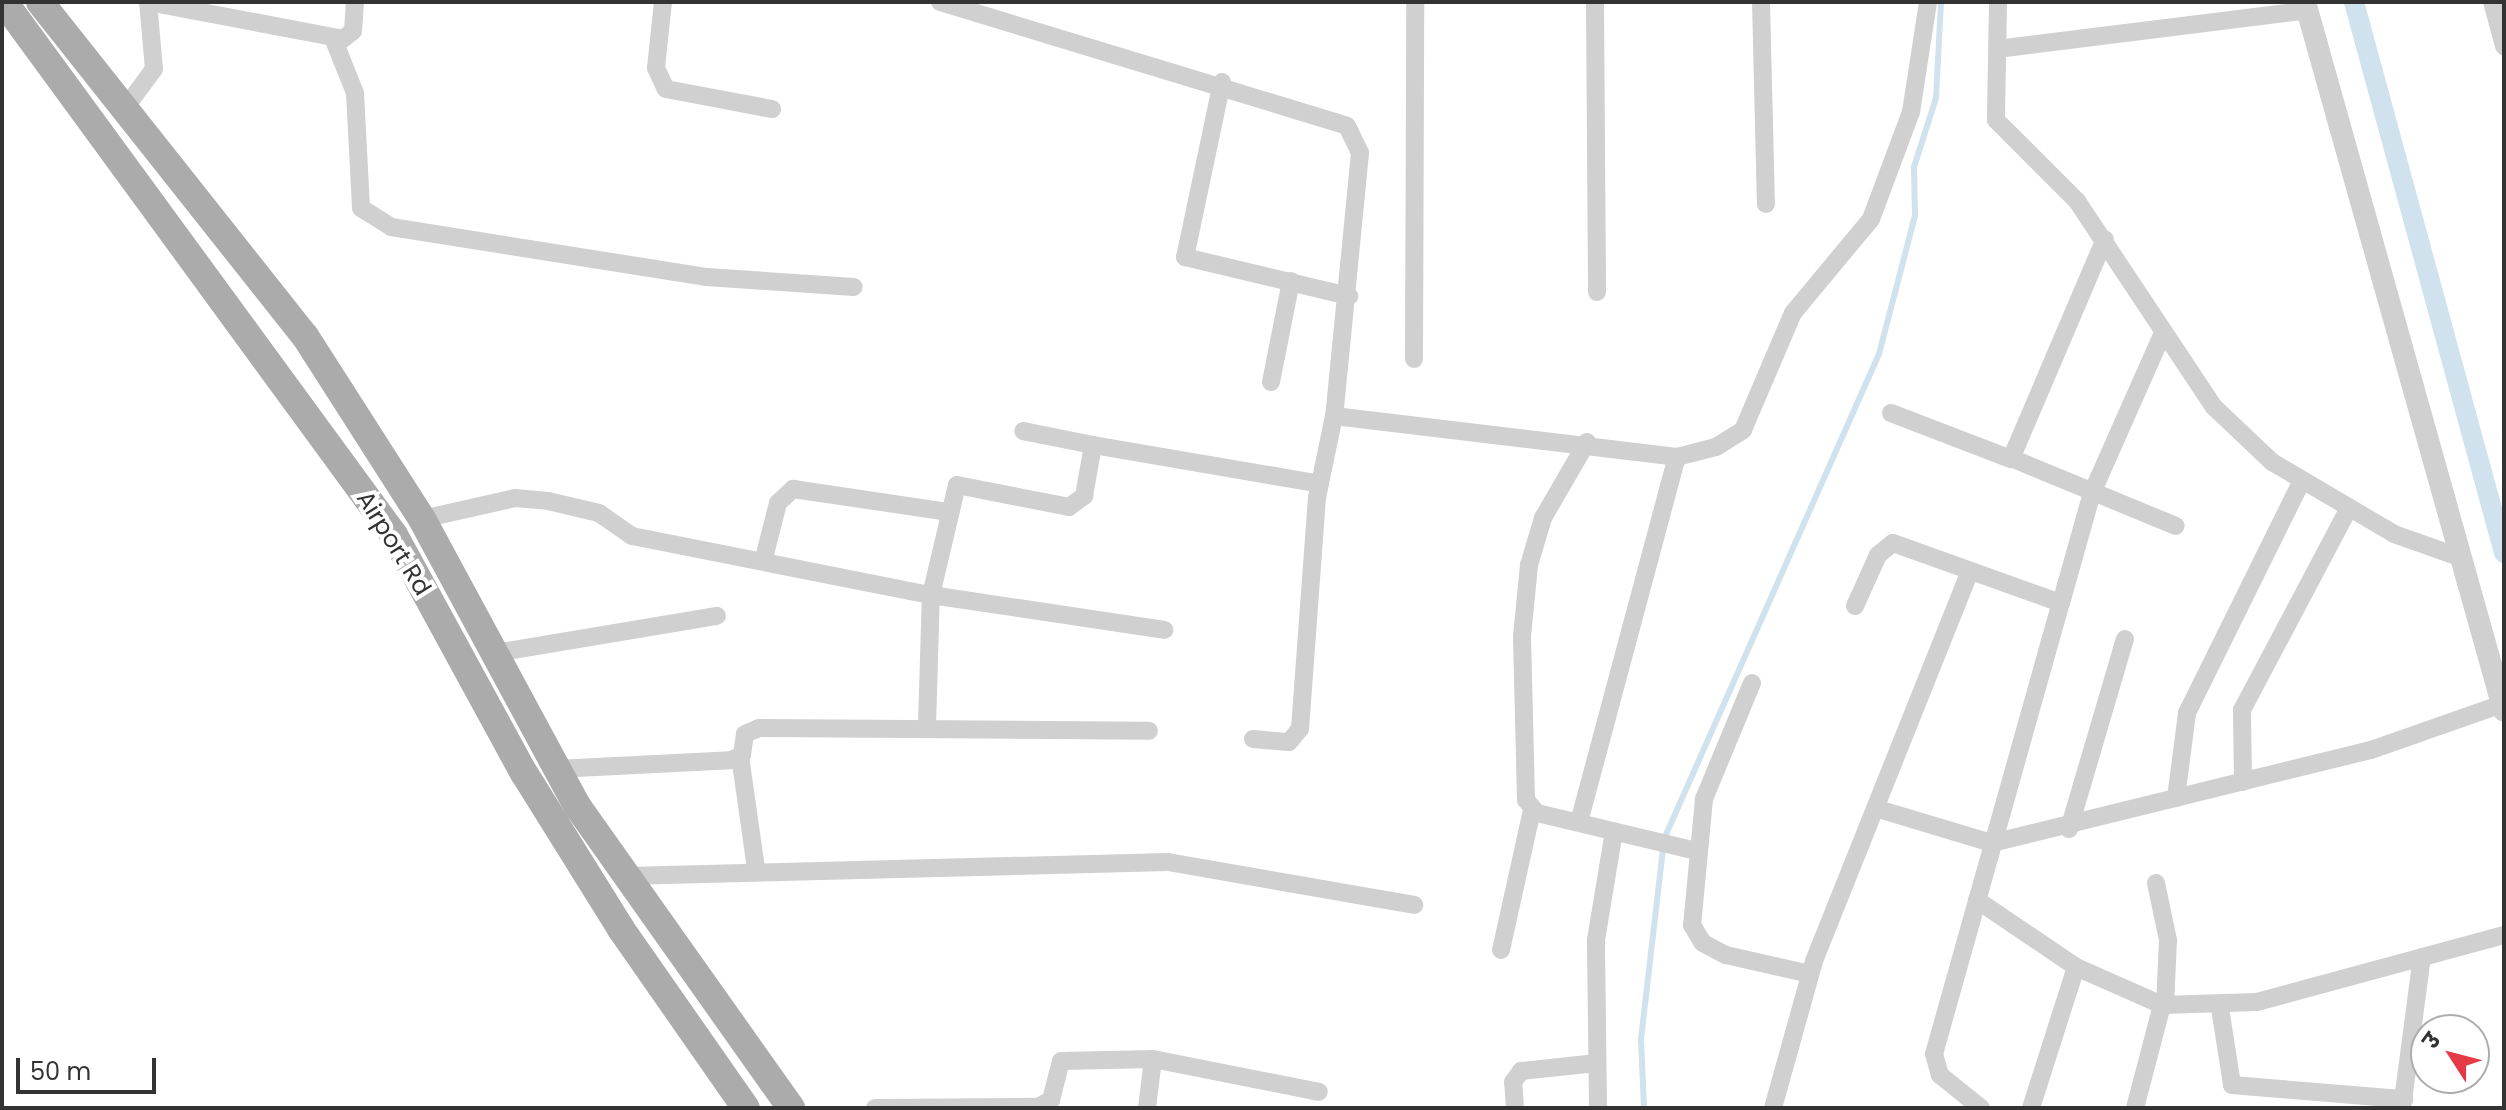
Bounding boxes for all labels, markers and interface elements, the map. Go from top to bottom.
street label: Airport Rd [351,486,437,600]
north arrow [2410,1014,2490,1094]
text: उ [2416,1027,2448,1055]
scale bar [20,1042,160,1092]
text: 50 m [30,1055,91,1088]

